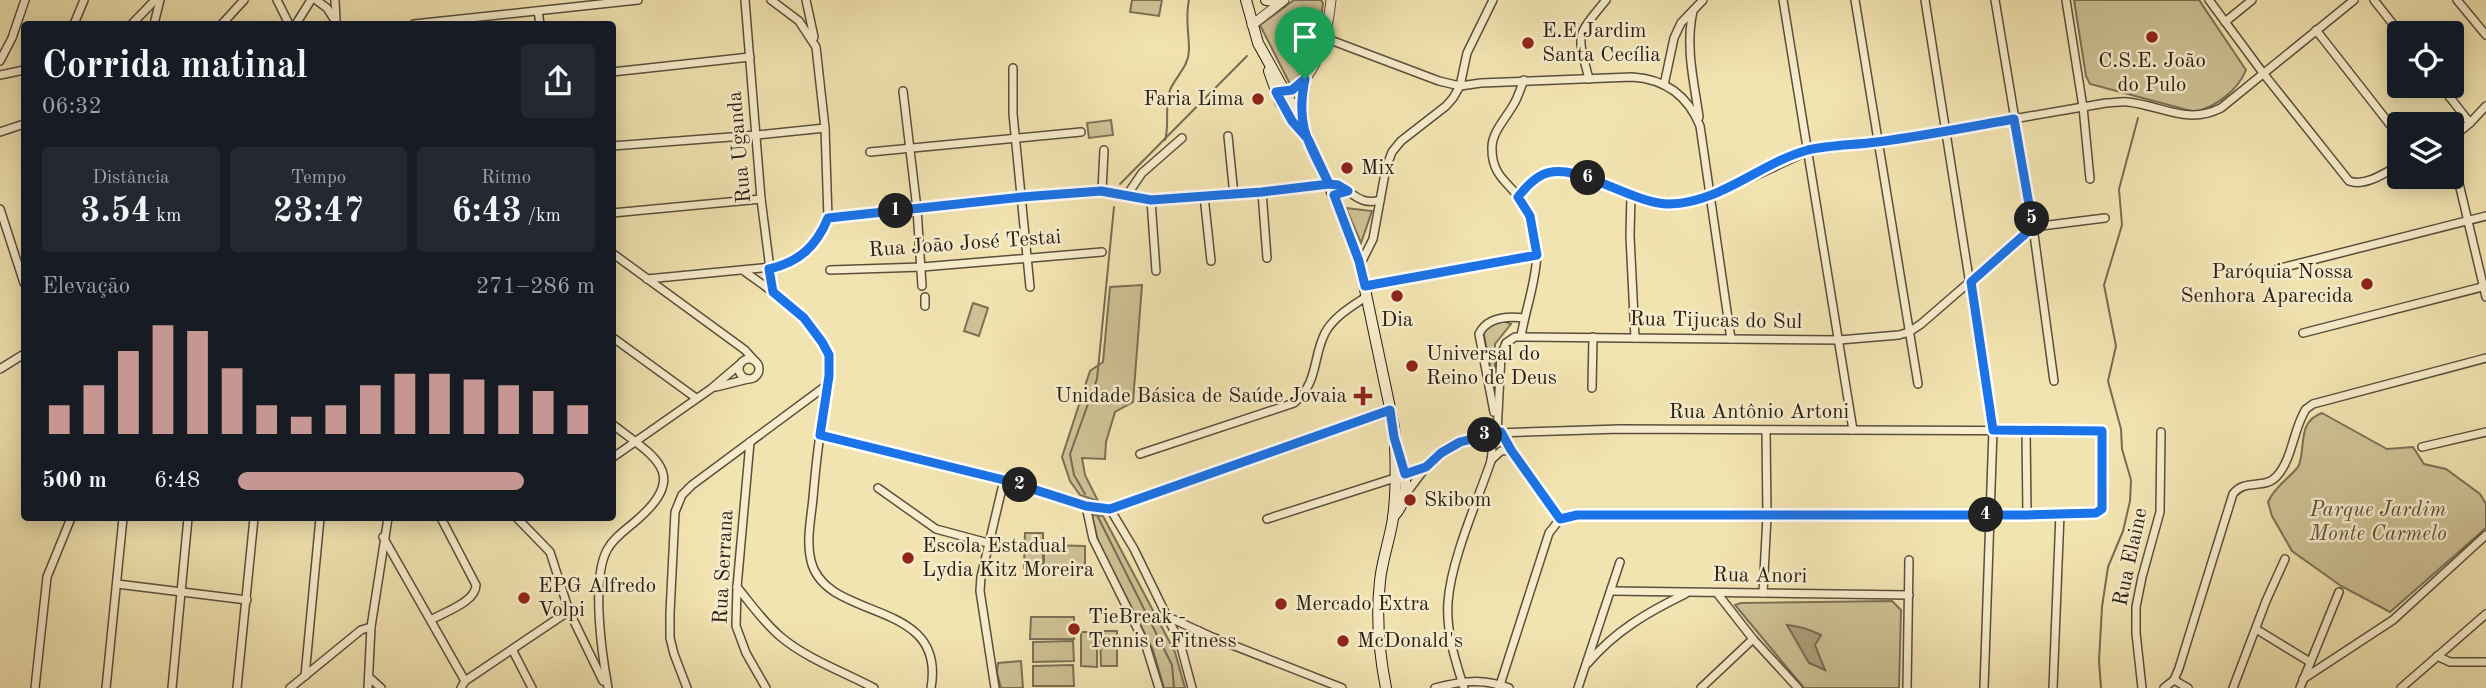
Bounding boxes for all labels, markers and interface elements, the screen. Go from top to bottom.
pin [1275,7,1335,79]
icon: arrive [1286,18,1324,56]
place label: E.E Jardim Santa Cecília [1542,21,1661,66]
map controls [2387,21,2464,189]
button: locate [2387,21,2464,98]
marker: C.S.E. João do Pulo [2144,29,2160,45]
marker: E.E Jardim Santa Cecília [1520,35,1536,51]
button: share [521,44,595,118]
text: Corrida matinal [42,48,308,86]
place label: C.S.E. João do Pulo [2098,51,2206,96]
place label: Faria Lima [1143,89,1244,110]
street label: Rua Uganda [725,90,755,204]
marker: Faria Lima [1250,91,1266,107]
text: 06:32 [42,95,102,118]
button: layers [2387,112,2464,189]
place label: Mix [1361,158,1395,179]
marker: Mix [1339,160,1355,176]
pin: 6 [1570,160,1606,196]
text: 6 [1582,168,1593,187]
text: Distância [92,169,169,188]
text: Tempo [291,169,346,188]
text: Ritmo [481,169,531,188]
text: 3.54 [80,194,151,229]
text: 23:47 [273,194,364,229]
text: 6:43 [451,194,522,229]
pin: 1 [878,194,914,228]
text: 1 [890,201,901,220]
pin: 5 [2014,202,2050,236]
text: km [151,207,181,226]
text: /km [522,207,561,226]
text: 5 [2026,209,2037,228]
street label: Rua João José Testai [868,227,1062,261]
place label: Paróquia Nossa Senhora Aparecida [2181,262,2353,307]
text: Elevação [42,275,130,298]
text: 271–286 m [476,275,595,298]
marker: Paróquia Nossa Senhora Aparecida [2359,276,2375,292]
marker: Dia [1389,288,1405,304]
street label: Rua Tijucas do Sul [1629,309,1803,333]
place label: Dia [1381,310,1413,331]
place label: Universal do Reino de Deus [1426,344,1557,389]
marker: Universal do Reino de Deus [1404,358,1420,374]
place label: Unidade Básica de Saúde Jovaia [1055,386,1347,407]
marker: Unidade Básica de Saúde Jovaia [1353,386,1373,406]
street label: Rua Antônio Artoni [1669,402,1849,423]
pin: 3 [1468,418,1502,452]
text: 3 [1479,425,1490,444]
pin: 2 [1002,468,1038,503]
text: 500 m [42,469,107,492]
text: 6:48 [154,469,200,492]
text: 2 [1014,475,1025,494]
place label: Skibom [1424,490,1491,511]
marker: Skibom [1402,492,1418,508]
pin: 4 [1968,498,2004,532]
park label: Parque Jardim Monte Carmelo [2308,500,2447,545]
text: 4 [1980,505,1991,524]
street label: Rua Elaine [2110,506,2152,608]
street label: Rua Serrana [711,509,737,625]
place label: Escola Estadual Lydia Kitz Moreira [922,536,1094,581]
marker: Escola Estadual Lydia Kitz Moreira [900,550,916,566]
street label: Rua Anori [1713,565,1807,587]
place label: EPG Alfredo Volpi [538,576,656,621]
marker: EPG Alfredo Volpi [516,590,532,606]
place label: Mercado Extra [1295,594,1429,615]
marker: Mercado Extra [1273,596,1289,612]
place label: TieBreak - Tennis e Fitness [1088,607,1237,652]
marker: TieBreak - Tennis e Fitness [1066,621,1082,637]
place label: McDonald's [1357,631,1463,652]
marker: McDonald's [1335,633,1351,649]

